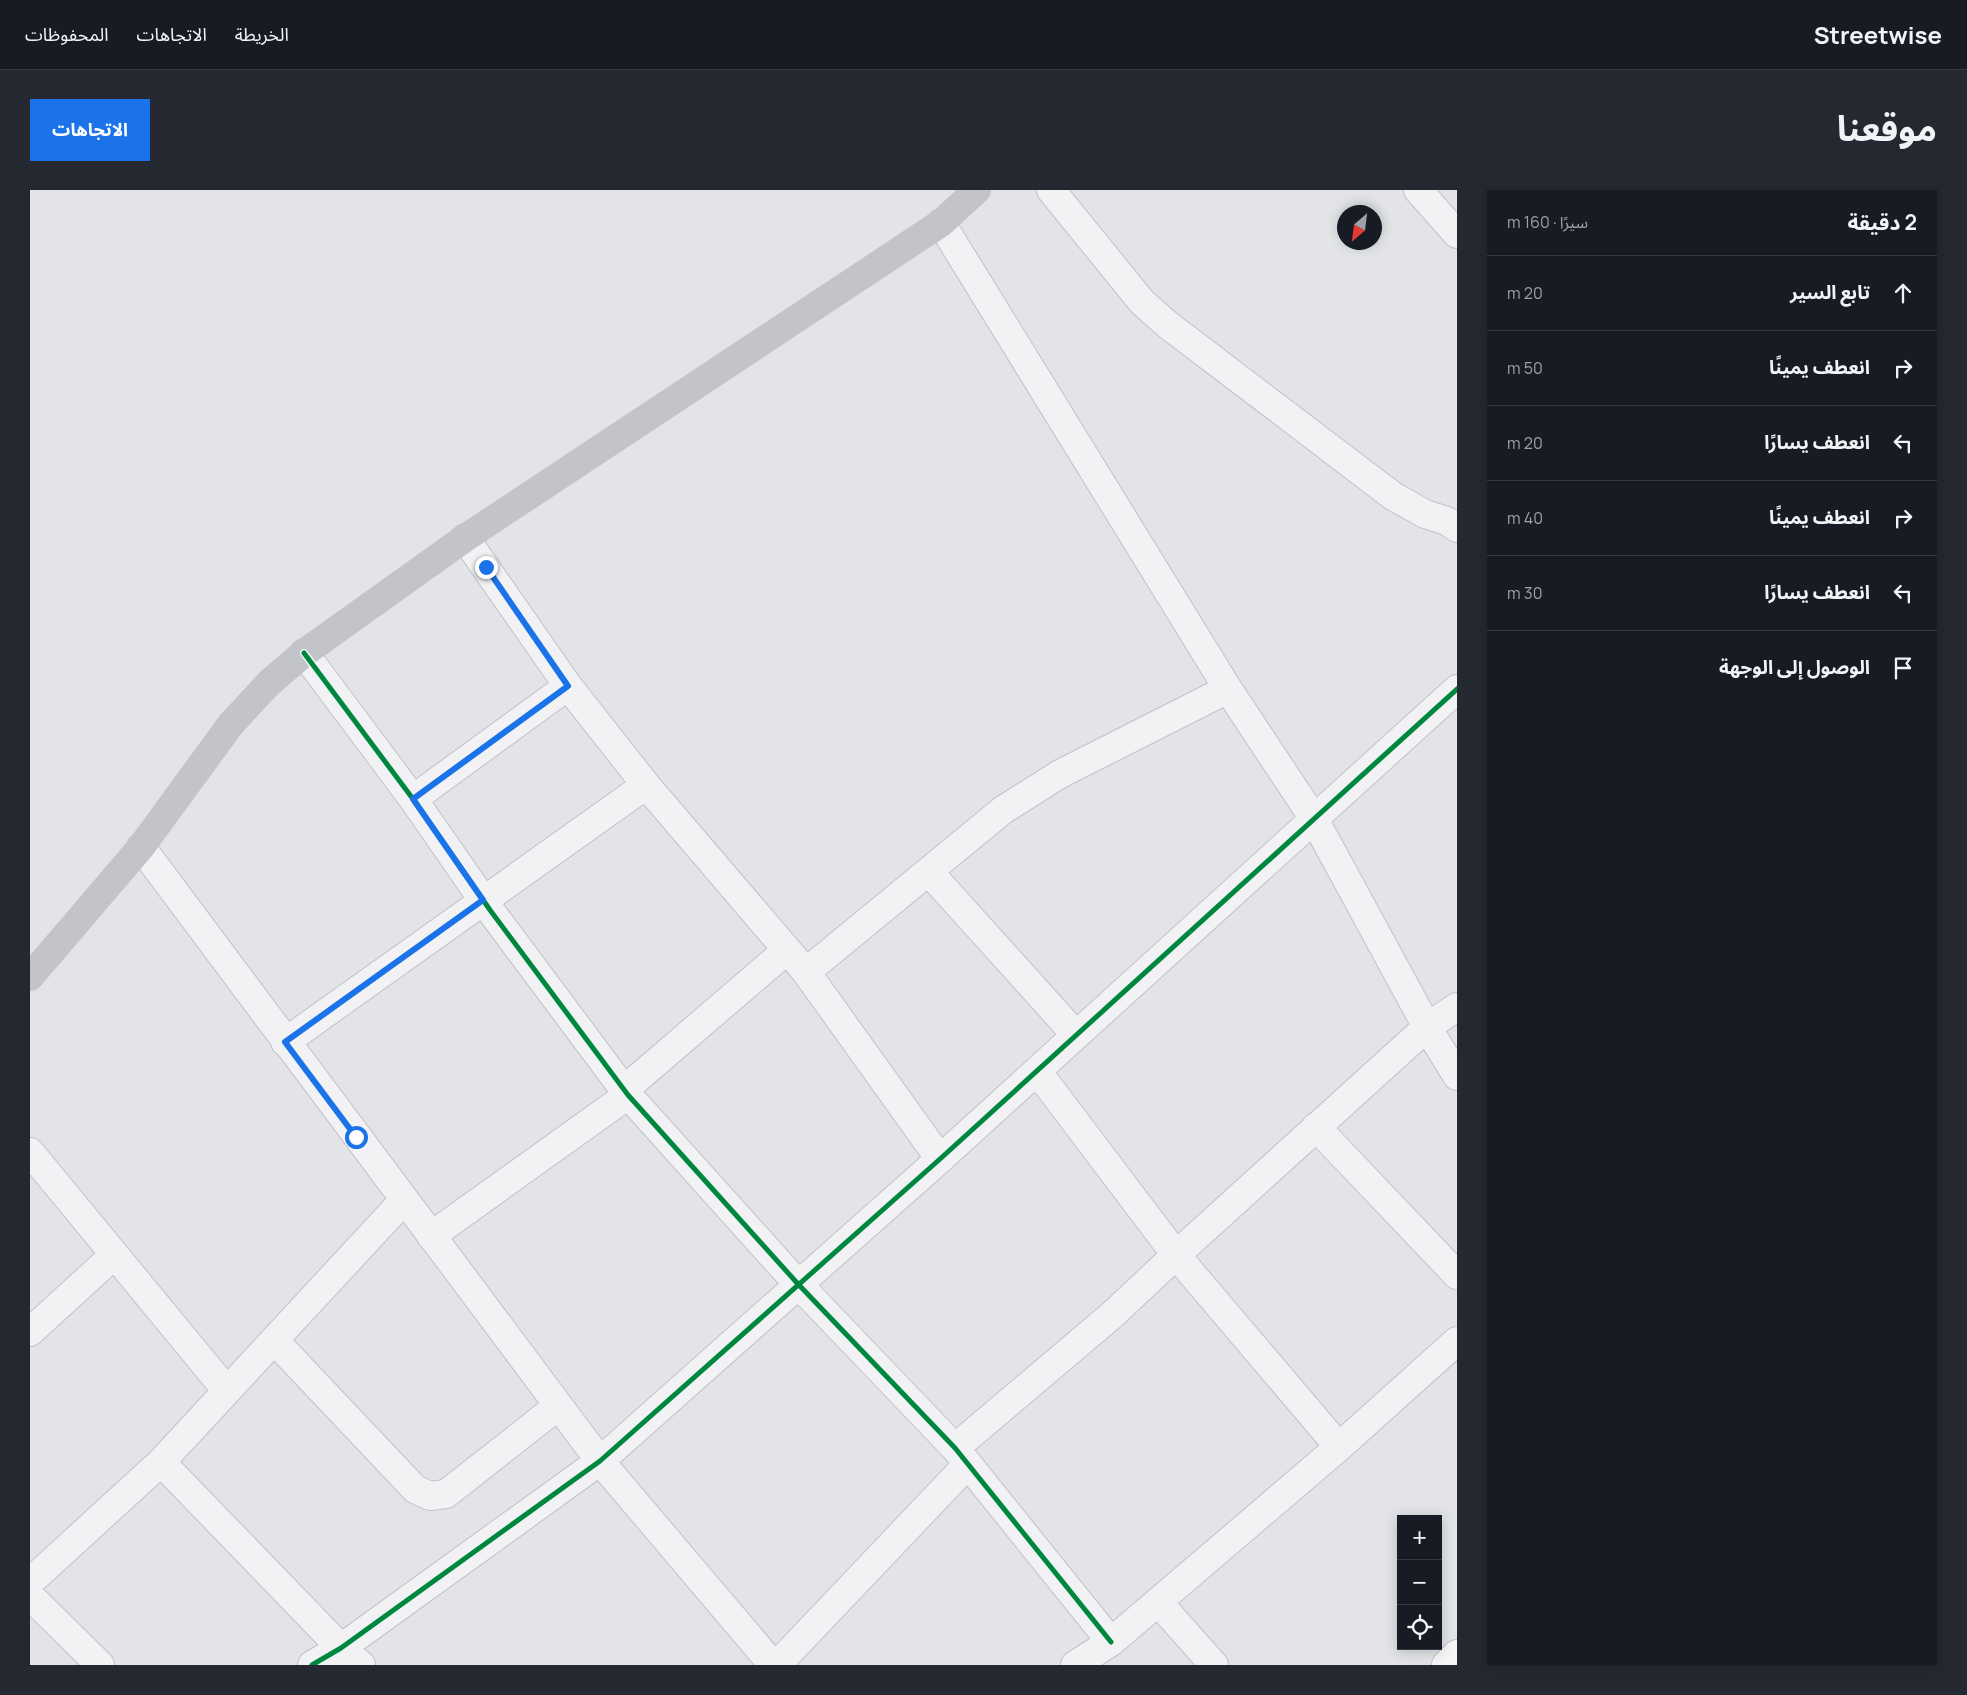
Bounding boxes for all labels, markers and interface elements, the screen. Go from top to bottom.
text: Streetwise [1814,18,1942,51]
text: المحفوظات [25,22,109,46]
text: الاتجاهات [137,22,207,46]
text: الخريطة [235,22,289,46]
button: الاتجاهات [30,99,150,161]
text: موقعنا [1837,104,1937,152]
north arrow [1337,205,1382,250]
text: 2 دقيقة [1847,208,1917,236]
text: سيرًا · 160 m [1507,211,1588,233]
text: تابع السير [1790,279,1870,305]
icon: ahead [1889,279,1917,307]
text: 20 m [1507,282,1543,304]
text: انعطف يمينًا [1769,354,1870,380]
icon: right [1889,354,1917,382]
text: 50 m [1507,357,1543,379]
text: انعطف يسارًا [1764,429,1870,455]
icon: left [1889,429,1917,457]
text: 20 m [1507,432,1543,454]
text: انعطف يمينًا [1769,504,1870,530]
icon: right [1889,504,1917,532]
text: 40 m [1507,507,1543,529]
route end [475,556,498,579]
text: انعطف يسارًا [1764,579,1870,605]
icon: left [1889,579,1917,607]
text: 30 m [1507,582,1542,604]
text: الوصول إلى الوجهة [1719,654,1870,680]
icon: arrive [1889,654,1917,682]
route start [345,1126,368,1149]
map controls [1397,1515,1442,1650]
button: + [1397,1515,1442,1560]
button: − [1397,1560,1442,1605]
button: locate [1397,1605,1442,1650]

